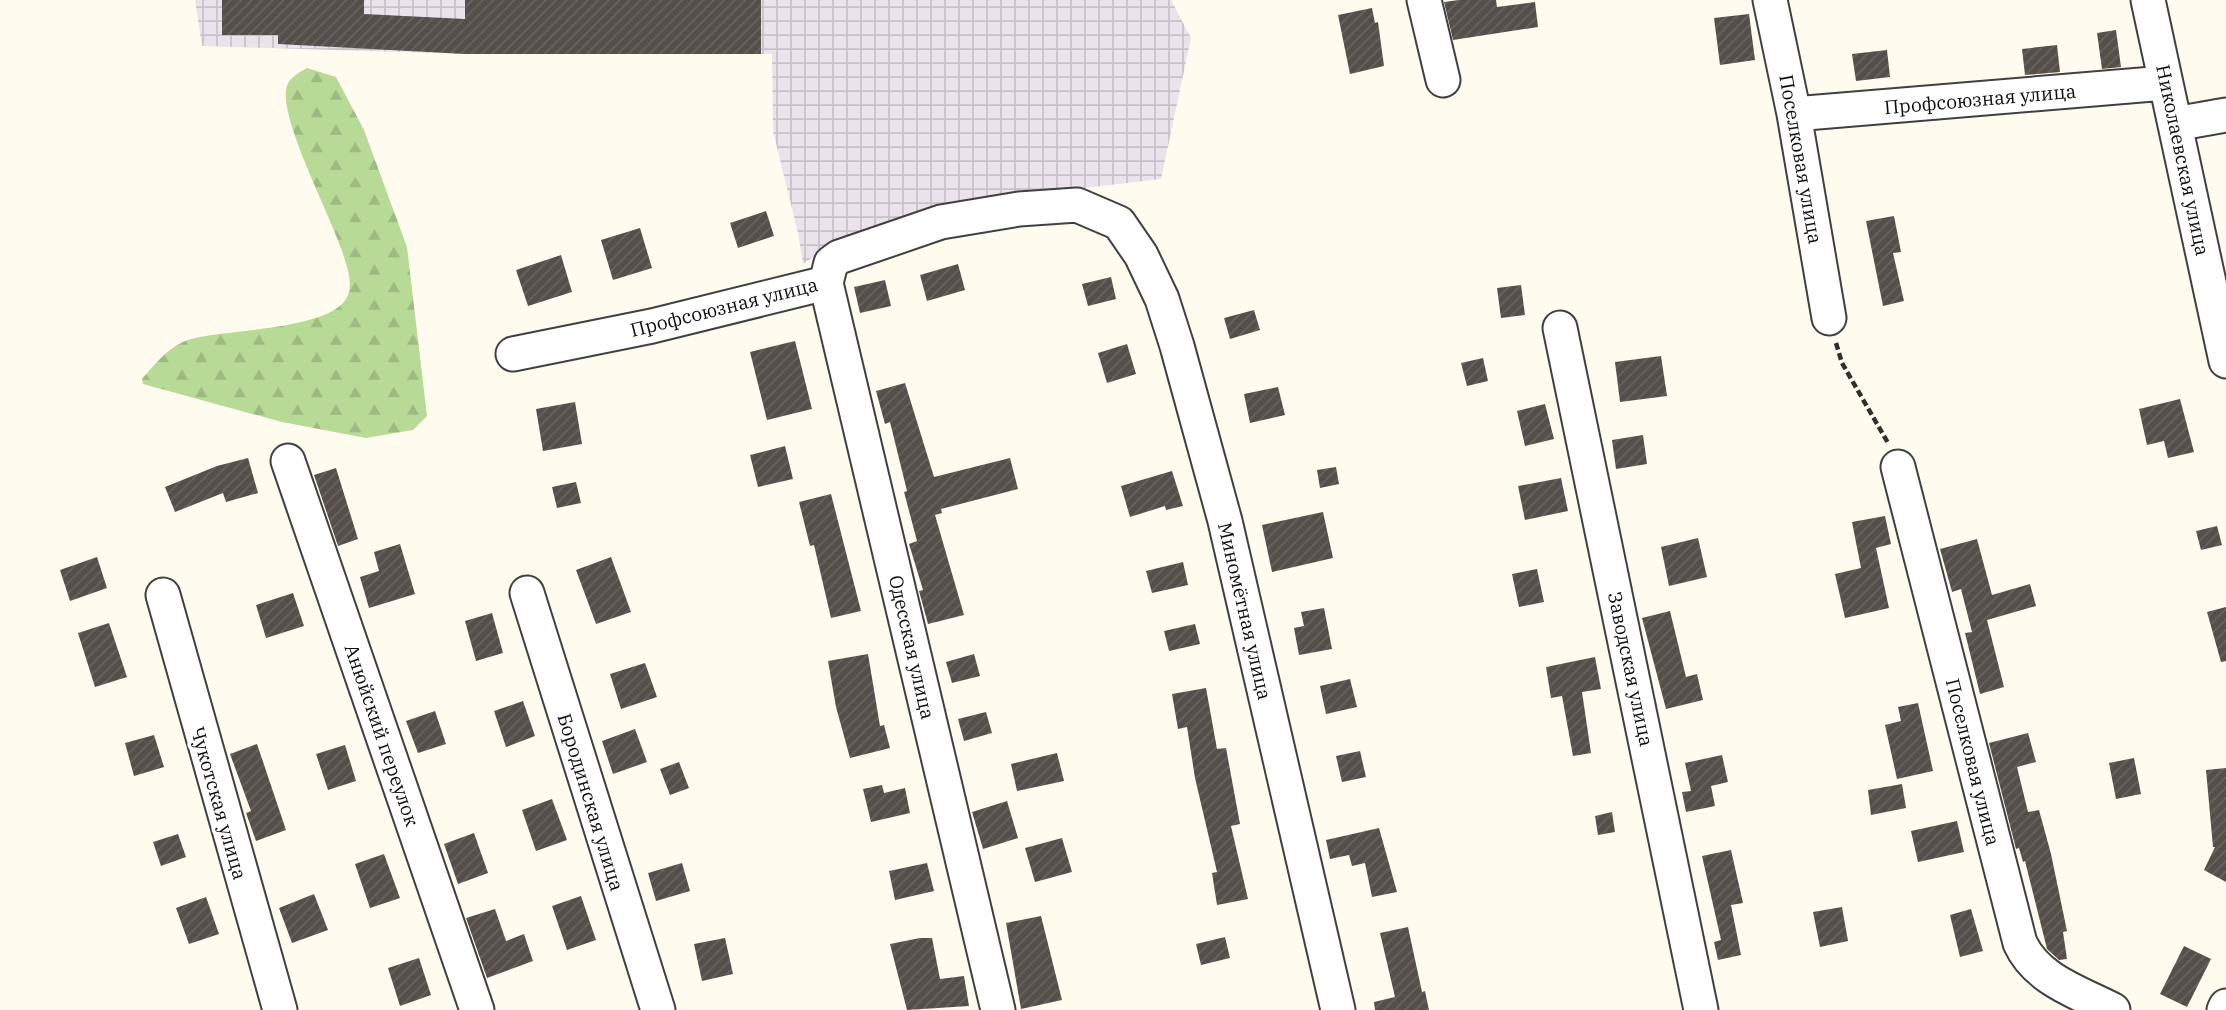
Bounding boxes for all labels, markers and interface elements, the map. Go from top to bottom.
street label: Николаевская улица [2151,62,2215,258]
street label: Поселковая улица [1774,73,1828,245]
street label: Профсоюзная улица [1883,79,2077,119]
street label: Профсоюзная улица [628,272,820,342]
street label: Миномётная улица [1213,520,1277,702]
street label: Одесская улица [884,573,940,721]
street label: Заводская улица [1603,590,1659,748]
street label: Анюйский переулок [340,641,424,829]
street label: Поселковая улица [1941,676,2005,848]
street label: Бородинская улица [553,710,629,894]
street label: Чукотская улица [186,724,252,882]

